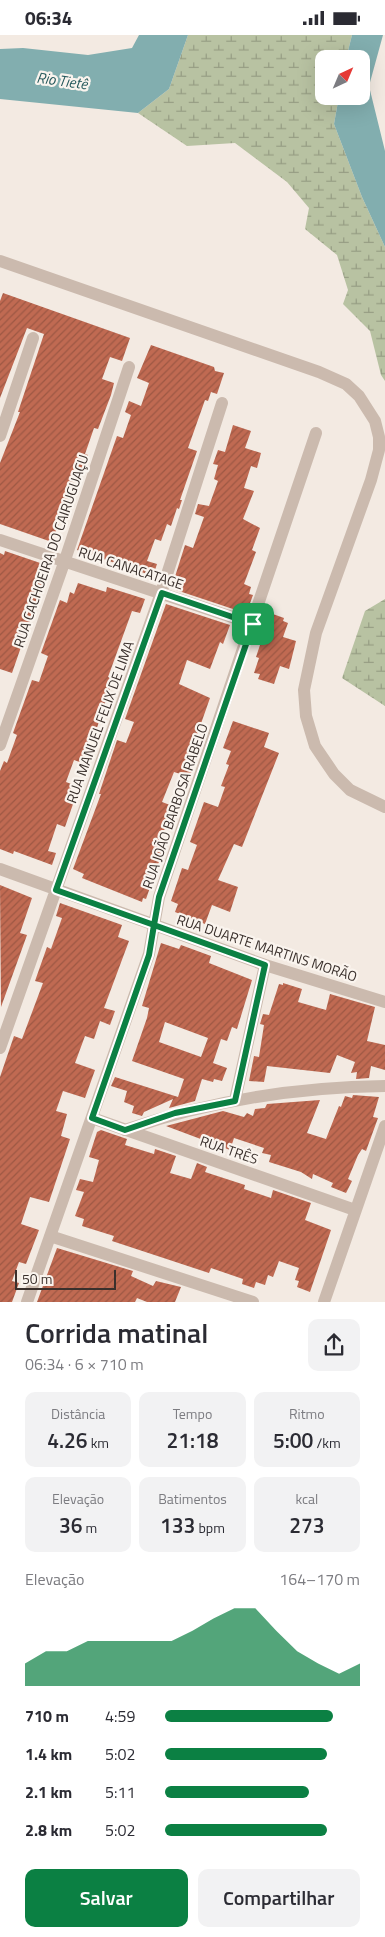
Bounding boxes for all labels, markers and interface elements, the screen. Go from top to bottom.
text: 06:34 [25,3,72,32]
north arrow [315,50,370,105]
map controls [315,50,370,105]
water label: Rio Tietê [35,66,90,96]
street label: RUA CACHOEIRA DO CAIRUGUAÇU [8,451,93,650]
street label: RUA CANACATAGE [76,541,187,594]
pin [232,603,274,645]
icon: arrive [239,610,267,638]
street label: RUA MANUEL FELIX DE LIMA [60,637,139,806]
street label: RUA JOÃO BARBOSA RABELO [136,720,213,891]
street label: RUA DUARTE MARTINS MORÃO [174,908,360,987]
street label: RUA TRÊS [197,1130,261,1169]
scale bar [15,1267,116,1290]
text: 50 m [22,1268,52,1289]
text: Corrida matinal [25,1311,208,1354]
button: share [308,1319,360,1371]
text: 06:34 · 6 × 710 m [25,1352,144,1376]
text: Distância [51,1403,105,1424]
text: Tempo [173,1403,212,1424]
text: Ritmo [289,1403,325,1424]
text: 4.26 [47,1424,88,1456]
text: 21:18 [166,1424,219,1456]
text: 5:00 [273,1424,313,1456]
text: km [88,1432,109,1453]
text: /km [313,1432,341,1453]
text: Elevação [52,1488,104,1509]
text: Batimentos [158,1488,227,1509]
text: kcal [295,1488,318,1509]
text: 36 [59,1509,83,1541]
text: 133 [160,1509,195,1541]
text: 273 [289,1509,324,1541]
text: m [83,1517,97,1538]
text: bpm [195,1517,225,1538]
text: Elevação [25,1567,85,1591]
text: 164–170 m [279,1567,360,1591]
text: 710 m [25,1704,69,1728]
text: 4:59 [105,1704,135,1728]
text: 1.4 km [25,1742,72,1766]
text: 5:02 [105,1742,135,1766]
text: 2.1 km [25,1780,72,1804]
text: 5:11 [105,1780,135,1804]
text: 2.8 km [25,1818,72,1842]
text: 5:02 [105,1818,135,1842]
button: Salvar [25,1869,188,1927]
button: Compartilhar [198,1869,360,1927]

